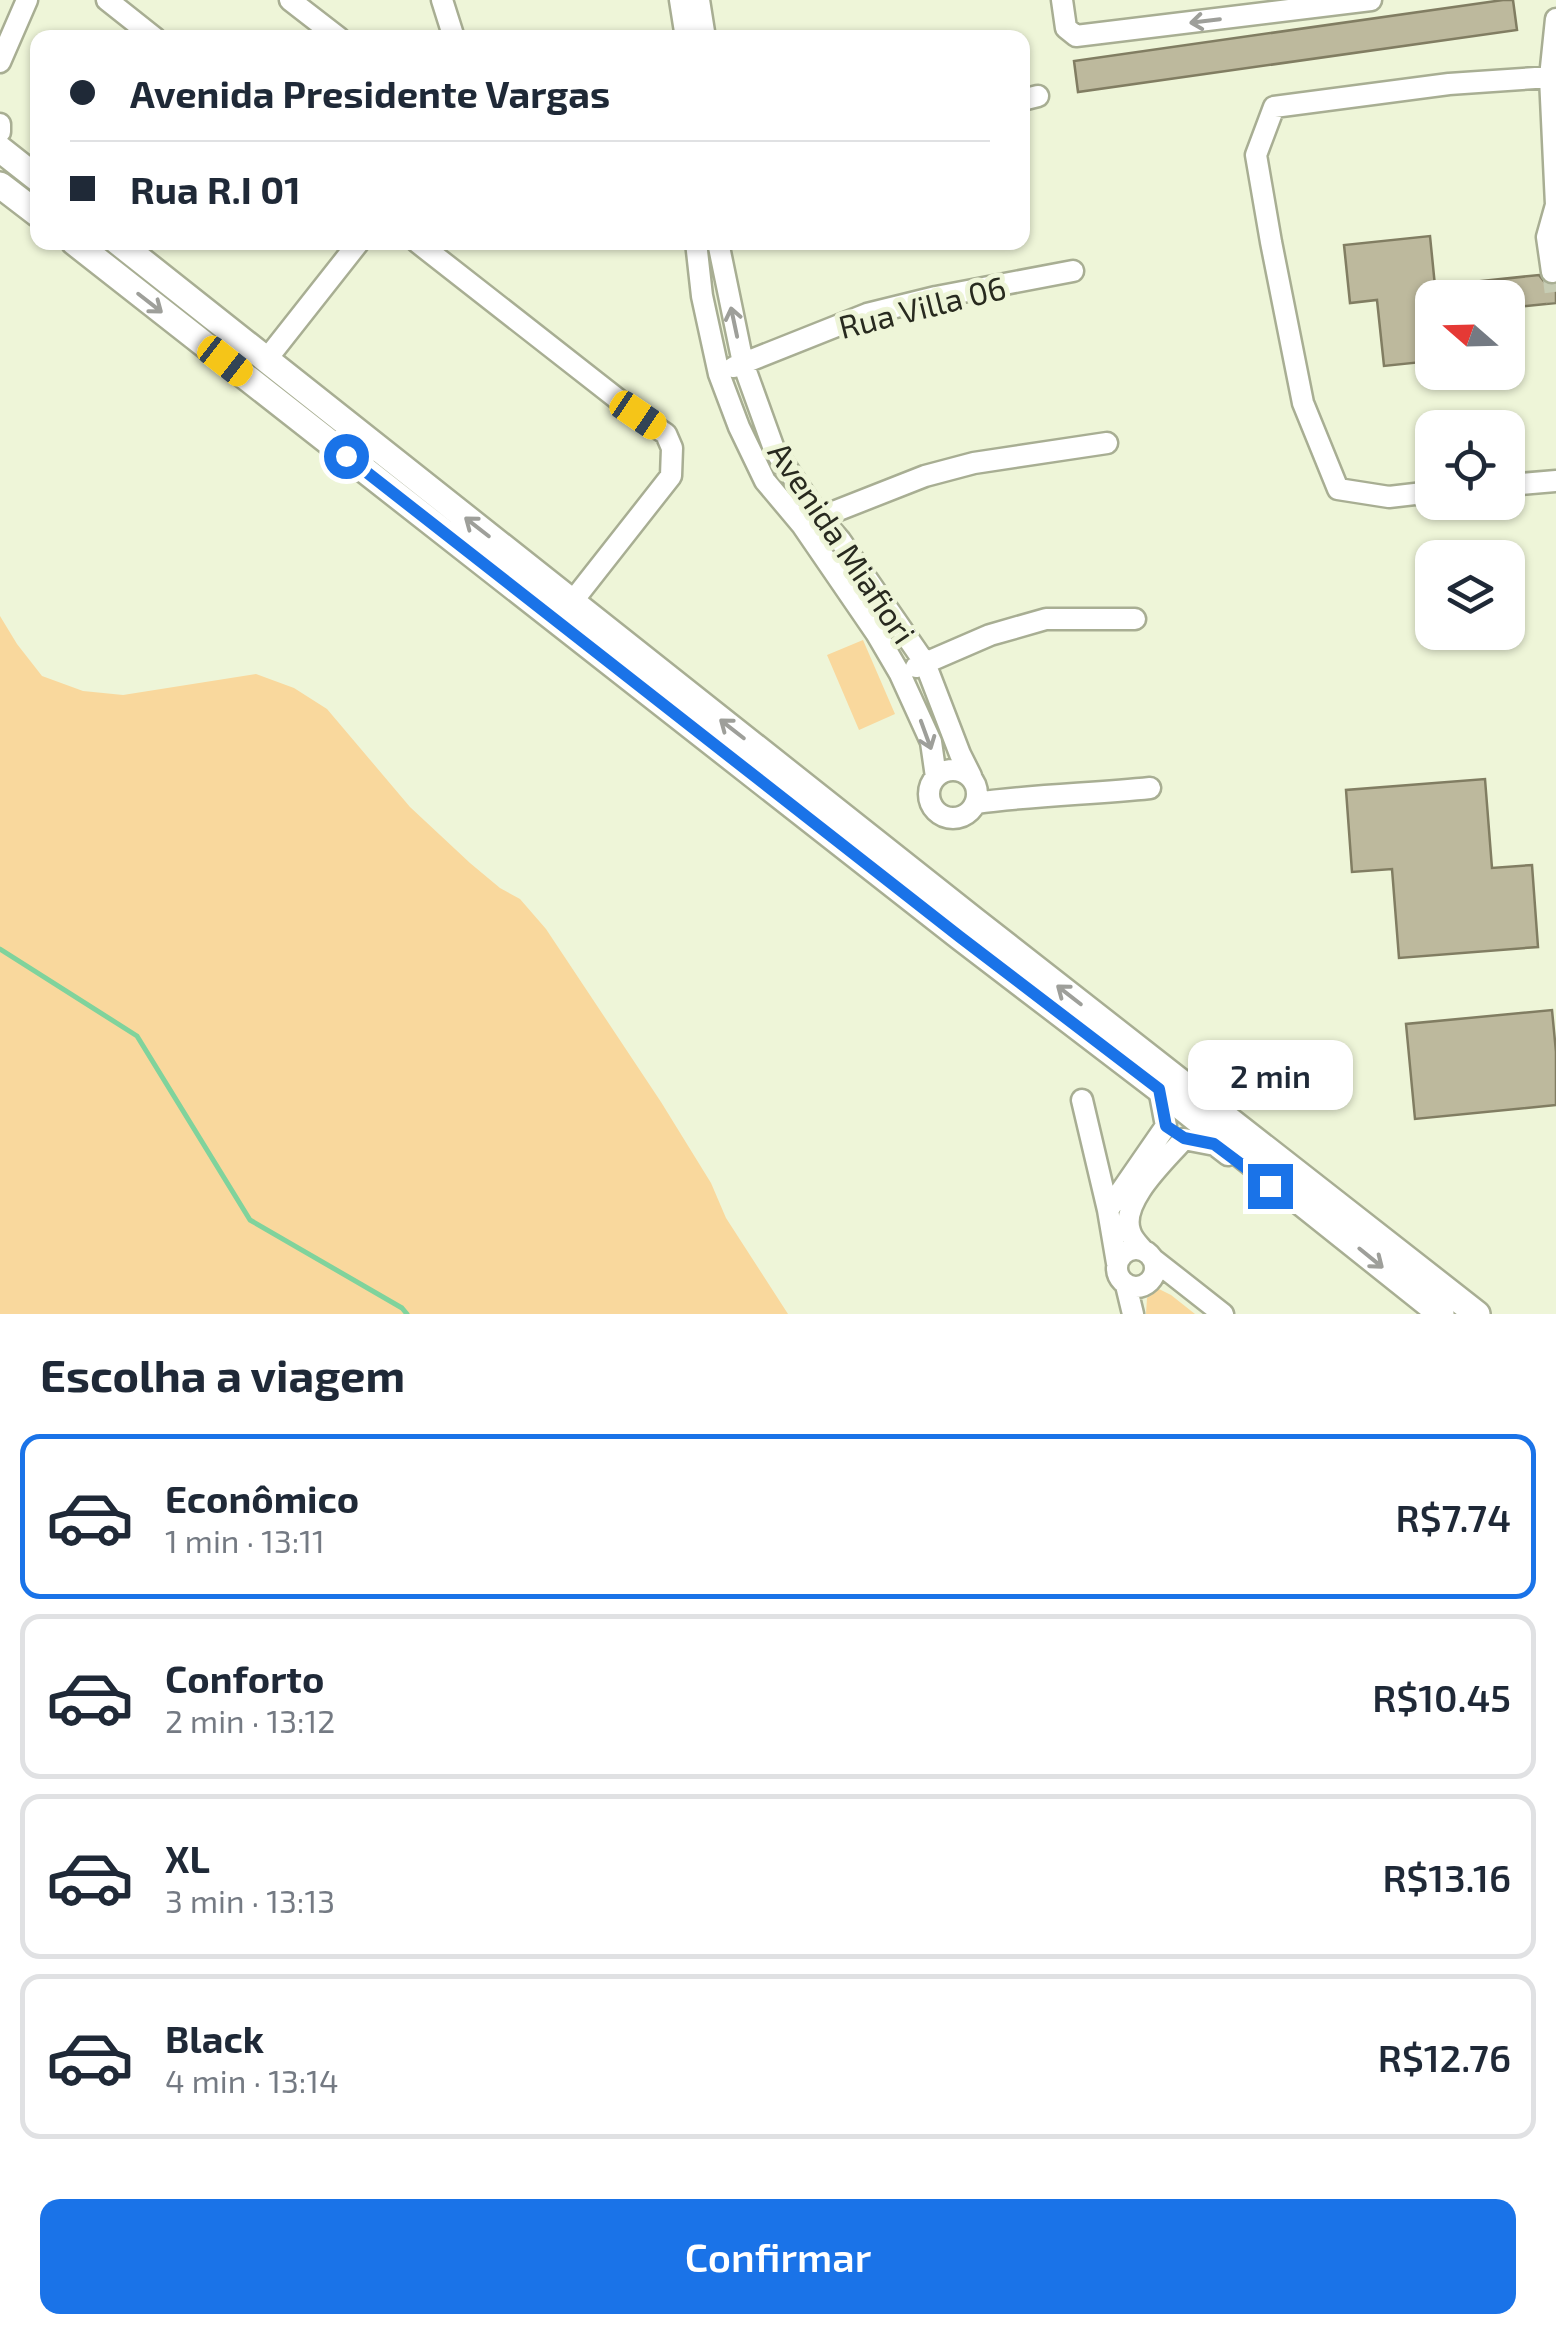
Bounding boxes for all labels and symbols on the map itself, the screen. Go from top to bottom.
one-way arrow [1190,12,1222,30]
street label: Rua Villa 06 [835,267,1009,345]
north arrow [1415,280,1525,390]
one-way arrow [137,291,163,313]
one-way arrow [724,307,743,339]
car [192,331,258,391]
car [605,386,671,444]
route start [324,434,369,479]
street label: Avenida Miafiori [762,434,924,650]
one-way arrow [464,517,491,538]
one-way arrow [719,718,745,740]
one-way arrow [918,718,936,749]
one-way arrow [1056,985,1083,1006]
callout: 2 min [1188,1041,1352,1111]
route end [1248,1164,1293,1209]
one-way arrow [1357,1247,1383,1269]

